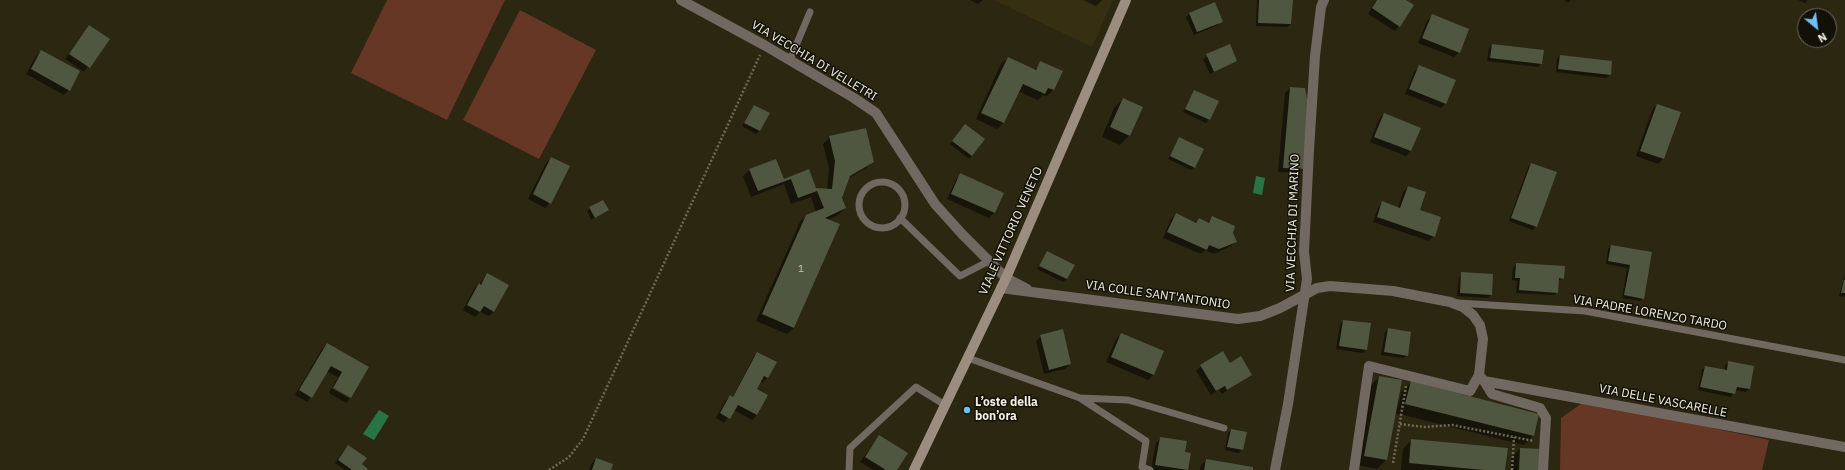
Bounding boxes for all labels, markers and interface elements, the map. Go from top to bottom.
north arrow [1797,8,1837,48]
street label: VIA VECCHIA DI VELLETRI [749,18,879,104]
text: N [1815,30,1829,46]
street label: VIA VECCHIA DI MARINO [1283,154,1303,292]
street label: VIALE VITTORIO VENETO [976,165,1046,297]
house number: 1 [798,263,804,275]
street label: VIA COLLE SANT'ANTONIO [1085,278,1231,312]
street label: VIA PADRE LORENZO TARDO [1572,292,1728,334]
street label: VIA DELLE VASCARELLE [1598,382,1728,420]
place label: L’oste della bon’ora [975,396,1038,424]
marker: L’oste della bon’ora [962,405,972,415]

